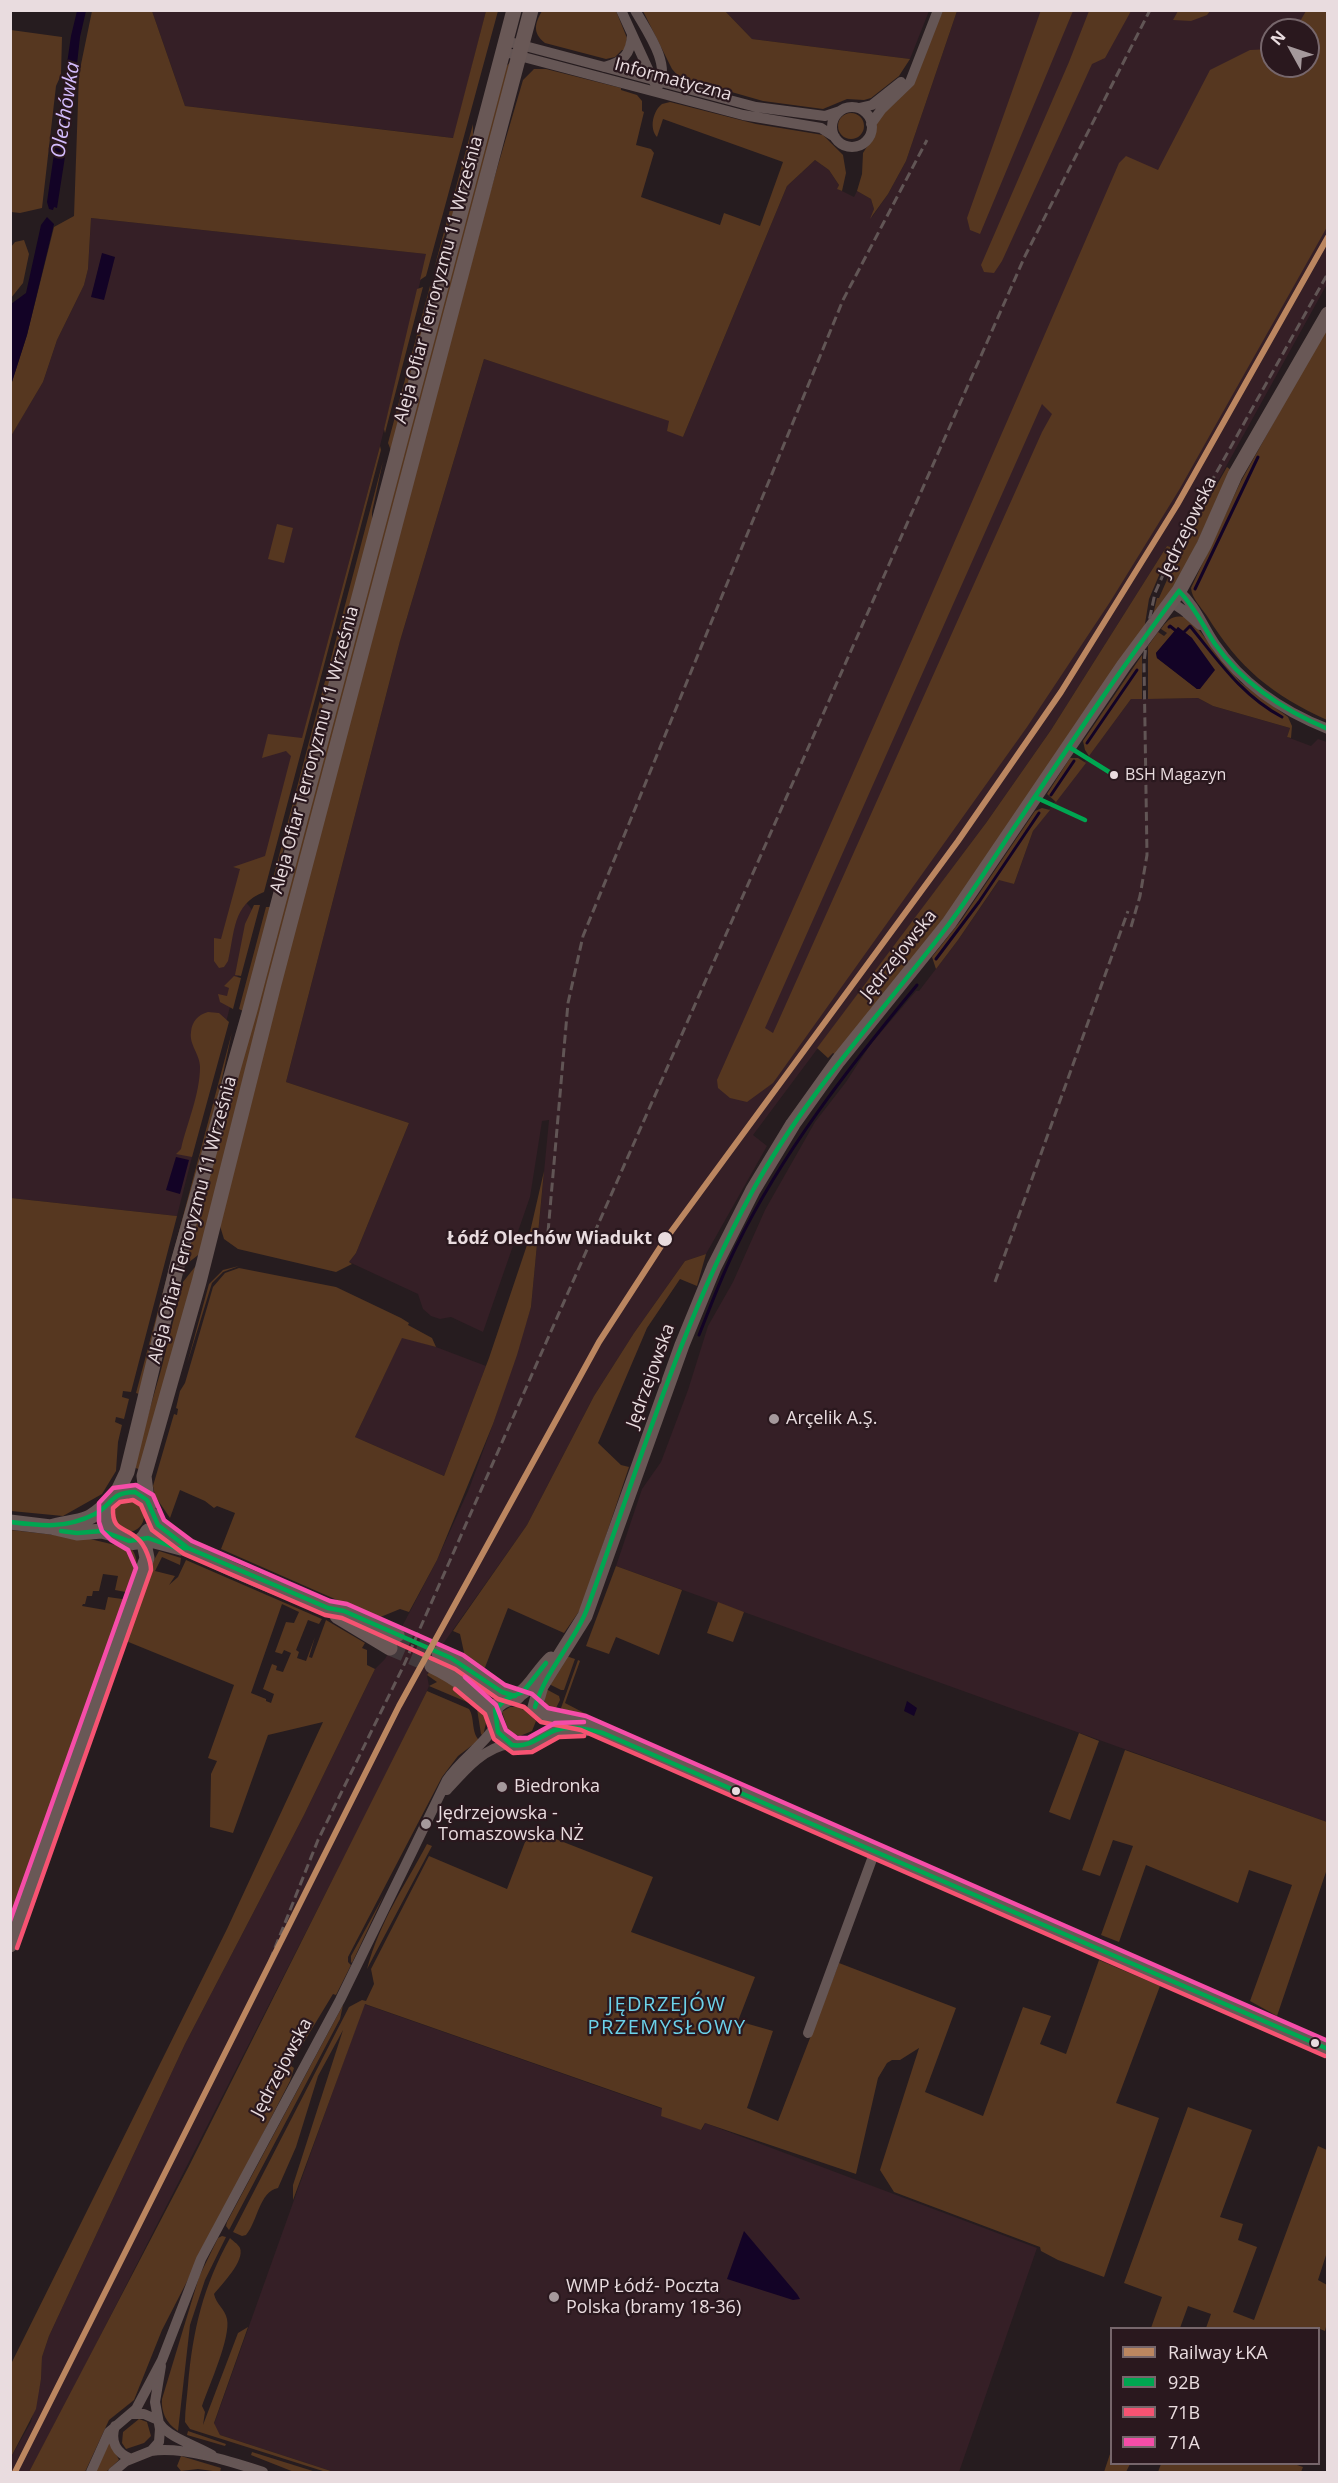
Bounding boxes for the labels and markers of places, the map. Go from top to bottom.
place label: BSH Magazyn [1125,765,1226,785]
marker: BSH Magazyn [1108,769,1120,781]
place label: Łódź Olechów Wiadukt [447,1228,652,1250]
marker: Łódź Olechów Wiadukt [656,1230,674,1248]
place label: Arçelik A.Ş. [786,1408,877,1430]
marker: Arçelik A.Ş. [767,1412,781,1426]
place label: Biedronka [514,1776,600,1798]
marker: Biedronka [495,1780,509,1794]
unlabelled marker [730,1785,742,1797]
place label: Jędrzejowska - Tomaszowska NŻ [438,1803,584,1846]
marker: Jędrzejowska - Tomaszowska NŻ [419,1817,433,1831]
unlabelled marker [1309,2037,1321,2049]
place label: WMP Łódź- Poczta Polska (bramy 18-36) [566,2276,741,2318]
marker: WMP Łódź- Poczta Polska (bramy 18-36) [547,2290,561,2304]

